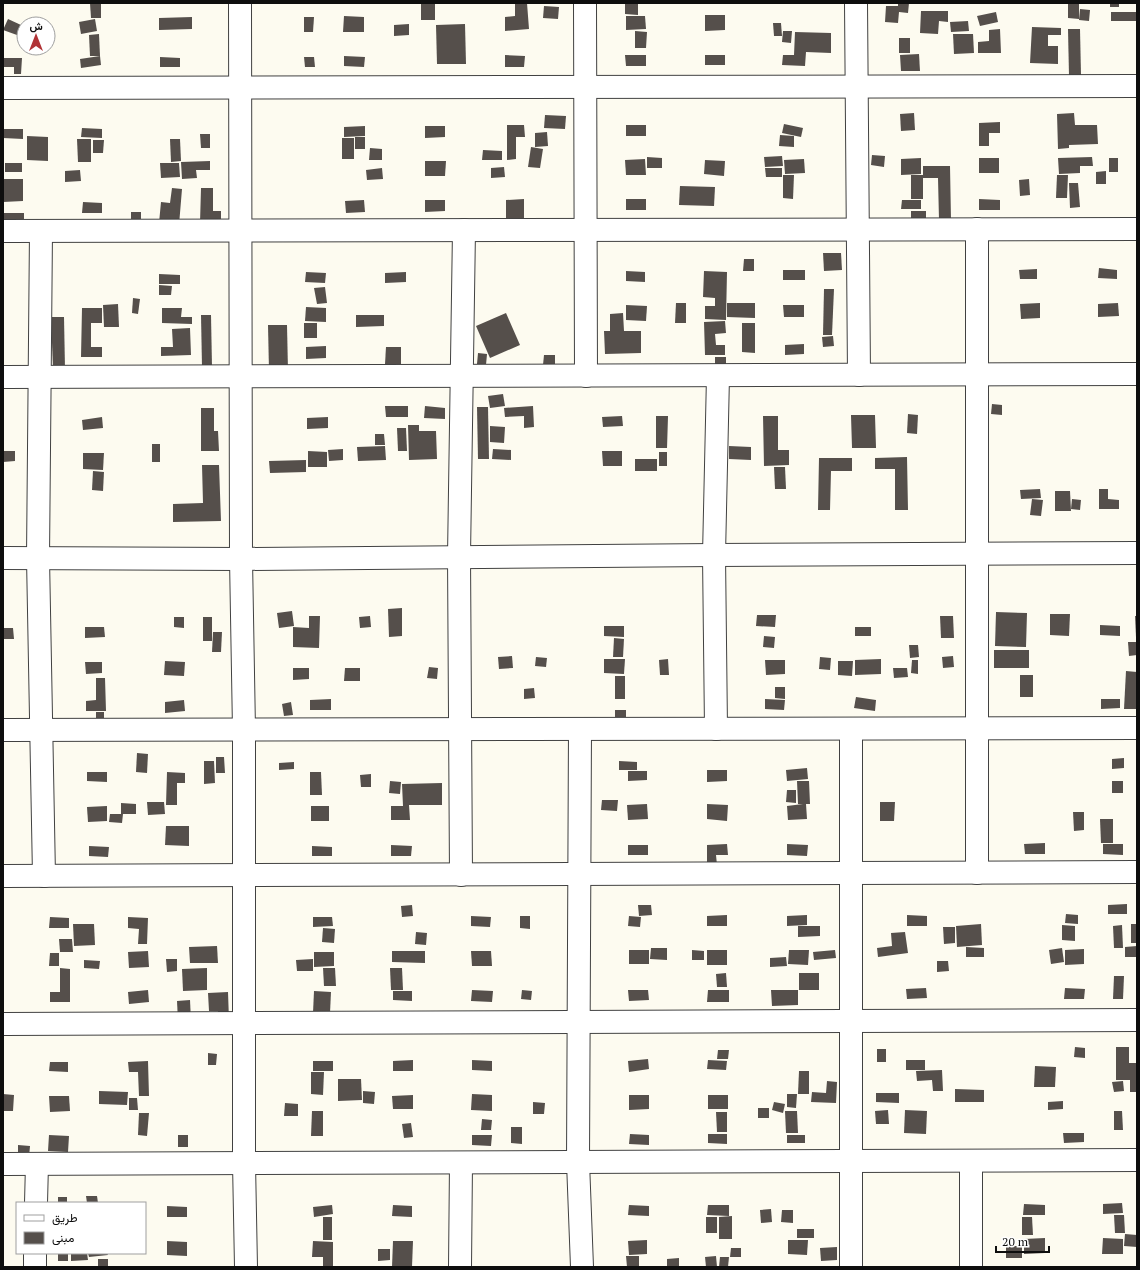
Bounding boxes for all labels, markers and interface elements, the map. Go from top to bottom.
north arrow [16,16,56,56]
text: ش [29,19,43,33]
legend [16,1202,146,1254]
text: طريق [52,1210,78,1226]
scale bar [996,1228,1049,1254]
text: مبنى [52,1230,74,1246]
text: 20 m [1002,1234,1029,1249]

